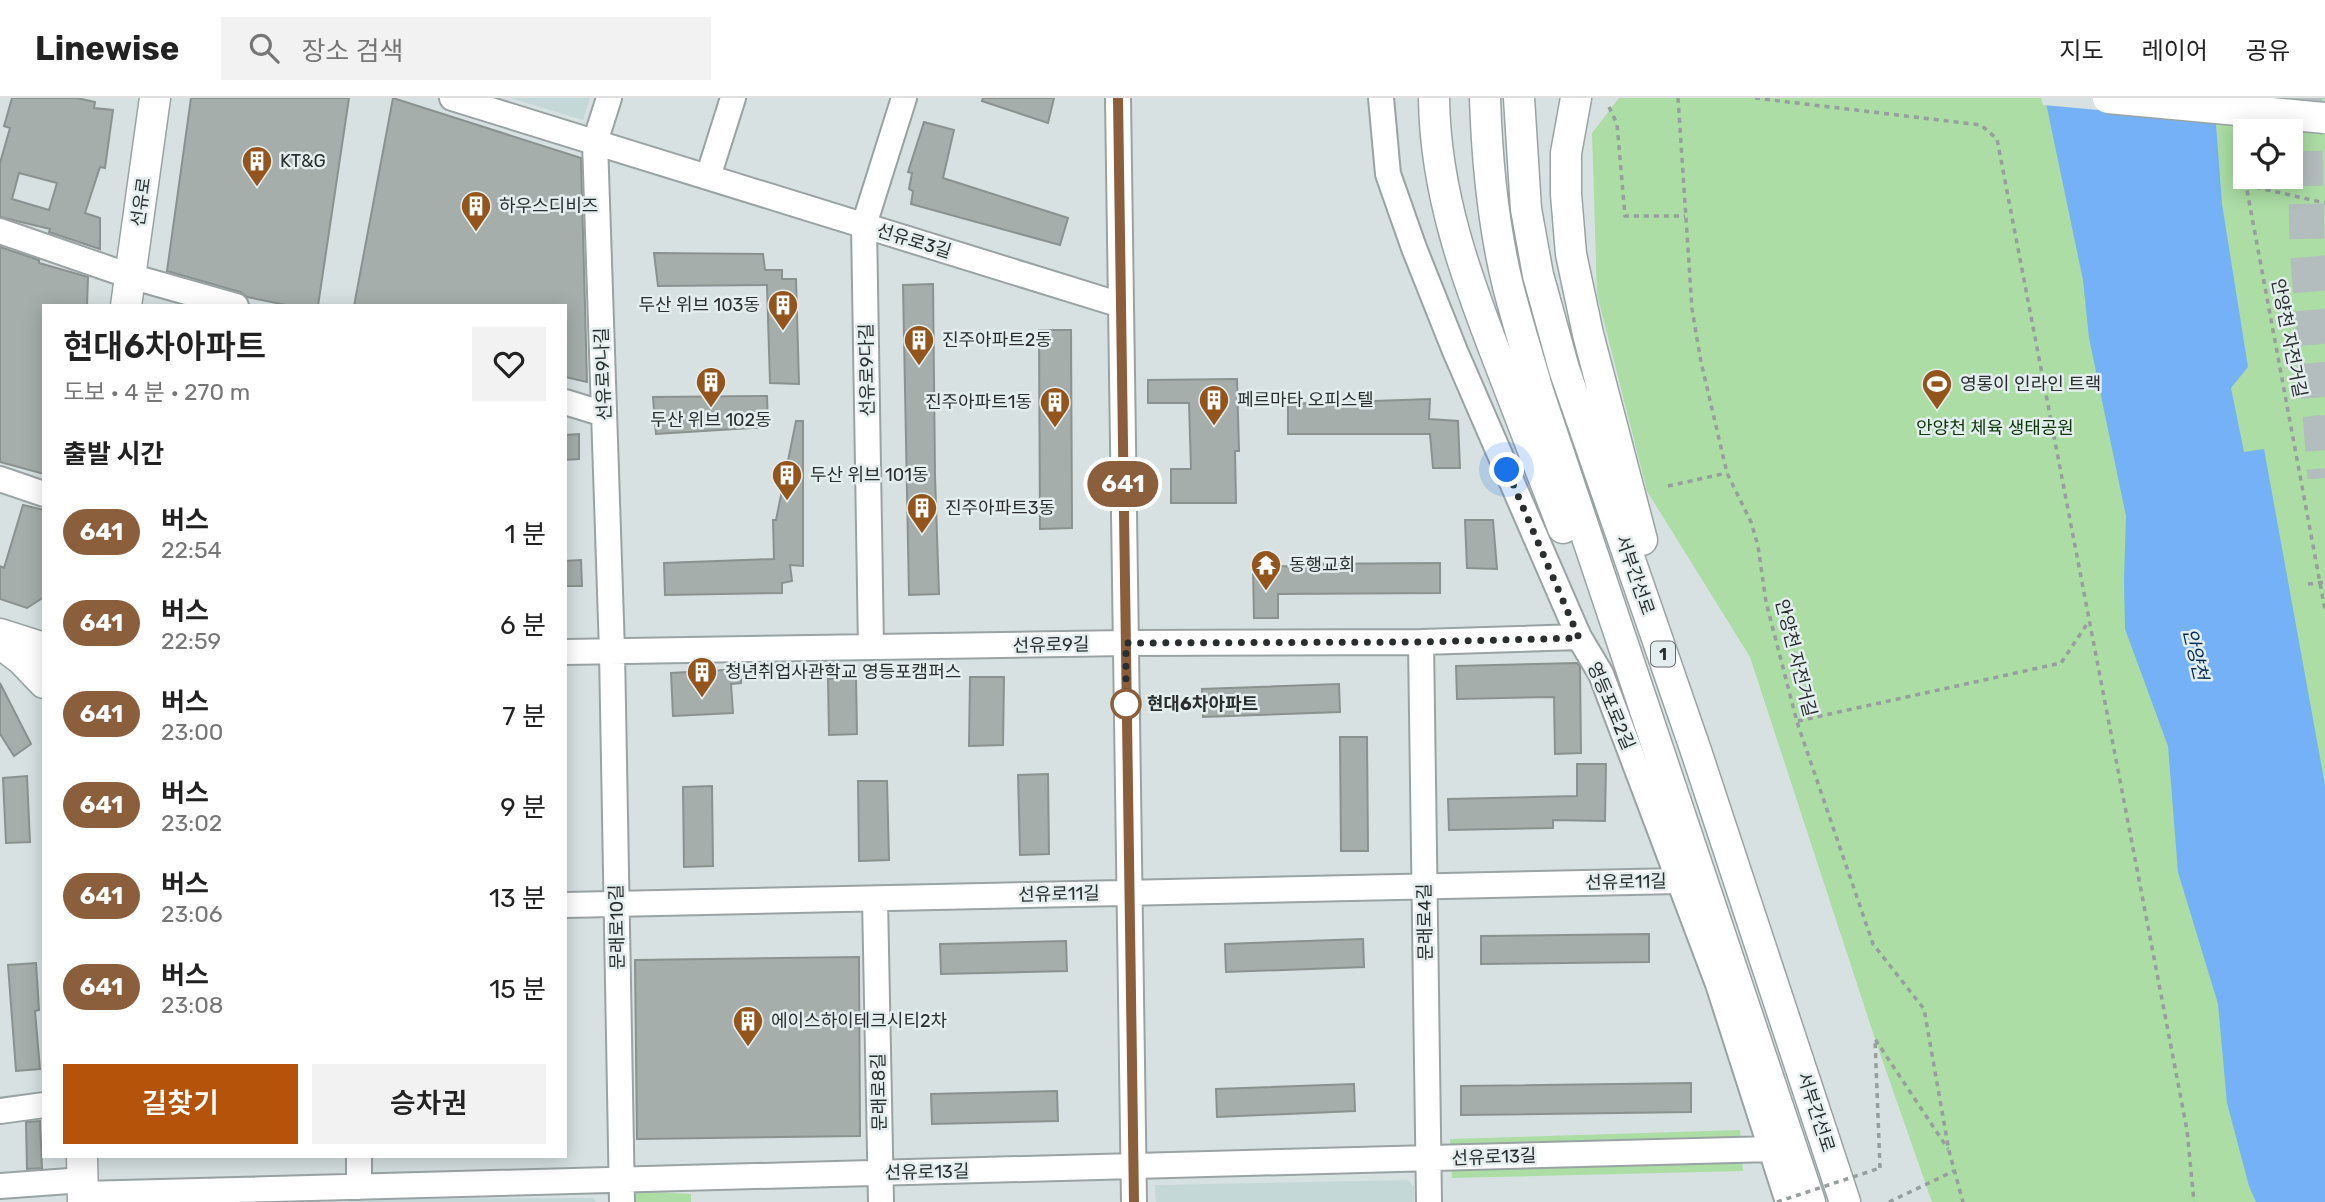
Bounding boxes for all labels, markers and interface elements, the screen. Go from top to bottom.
search box [221,17,711,80]
text: Linewise [35,29,179,68]
icon: search [245,29,283,67]
text: 장소 검색 [301,36,403,67]
text: 지도 [2059,37,2104,65]
text: 레이어 [2142,37,2208,65]
text: 공유 [2246,37,2290,65]
map controls [2233,119,2303,189]
button: locate [2233,119,2303,189]
building icon: KT&G [240,144,274,188]
place label: KT&G [280,150,326,172]
street label: 선유로 [127,176,155,228]
building icon: 하우스디비즈 [459,189,493,233]
place label: 하우스디비즈 [499,195,598,217]
street label: 선유로3길 [874,219,954,263]
street label: 안양천 자전거길 [2267,277,2311,399]
building icon: 두산 위브 103동 [766,288,800,332]
place label: 두산 위브 103동 [638,294,760,316]
street label: 선유로9다길 [855,323,879,417]
building icon: 진주아파트2동 [902,323,936,367]
text: 현대6차아파트 [63,327,266,366]
button: heart [472,327,546,401]
street label: 선유로9나길 [590,327,616,421]
place label: 진주아파트2동 [942,329,1052,351]
building icon: 두산 위브 102동 [694,365,728,409]
sports icon: 영롱이 인라인 트랙 [1920,367,1954,411]
place label: 영롱이 인라인 트랙 [1960,373,2101,395]
text: 도보 · 4 분 · 270 m [63,378,250,406]
building icon: 페르마타 오피스텔 [1197,383,1231,427]
building icon: 진주아파트1동 [1038,385,1072,429]
place label: 페르마타 오피스텔 [1237,389,1374,411]
place label: 진주아파트1동 [925,391,1032,413]
place label: 두산 위브 102동 [650,409,772,431]
park label: 안양천 체육 생태공원 [1916,417,2074,439]
text: 출발 시간 [63,439,164,470]
your location [1489,452,1524,487]
building icon: 두산 위브 101동 [770,458,804,502]
line badge: 641 [1083,461,1163,507]
place label: 두산 위브 101동 [810,464,928,486]
text: 641 [1101,470,1145,498]
building icon: 진주아파트3동 [905,491,939,535]
place label: 진주아파트3동 [945,497,1055,519]
text: 버스 [161,505,209,536]
text: 641 [80,518,123,546]
text: 1 분 [505,519,546,550]
street label: 서부간선로 [1611,532,1659,618]
text: 22:54 [161,536,222,564]
temple icon: 동행교회 [1249,548,1283,592]
place label: 동행교회 [1289,554,1355,576]
text: 버스 [161,596,209,627]
street label: 안양천 자전거길 [1771,597,1821,719]
text: 641 [80,609,123,637]
text: 6 분 [500,610,546,641]
water label: 안양천 [2178,626,2213,684]
text: 22:59 [161,627,221,655]
street label: 선유로9길 [1012,633,1090,657]
road number: 1 [1651,642,1675,666]
building icon: 청년취업사관학교 영등포캠퍼스 [685,655,719,699]
street label: 영등포로2길 [1583,659,1639,753]
place label: 청년취업사관학교 영등포캠퍼스 [725,661,961,683]
text: 버스 [161,687,209,718]
marker: 현대6차아파트 [1111,689,1141,719]
place label: 현대6차아파트 [1147,693,1258,715]
text: 641 [80,700,123,728]
text: 7 분 [502,701,546,732]
text: 23:00 [161,718,223,746]
text: 버스 [161,778,209,809]
text: 641 [80,791,123,819]
text: 9 분 [500,792,546,823]
text: 23:02 [161,809,222,837]
text: 버스 [161,869,209,900]
street label: 선유로11길 [1585,870,1667,894]
text: 641 [80,882,123,910]
street label: 선유로11길 [1018,882,1100,906]
text: 13 분 [489,883,546,914]
street label: 문래로4길 [1413,883,1437,961]
street label: 문래로10길 [605,884,629,970]
text: 23:06 [161,900,223,928]
text: 버스 [161,960,209,991]
text: 641 [80,973,123,1001]
text: 15 분 [489,974,546,1005]
text: 23:08 [161,991,223,1019]
building icon: 에이스하이테크시티2차 [731,1004,765,1048]
place label: 에이스하이테크시티2차 [771,1010,948,1032]
street label: 문래로8길 [867,1053,891,1131]
button: 길찾기 [63,1064,298,1144]
button: 승차권 [312,1064,546,1144]
street label: 서부간선로 [1793,1069,1839,1155]
street label: 선유로13길 [1451,1145,1537,1169]
street label: 선유로13길 [884,1160,970,1184]

